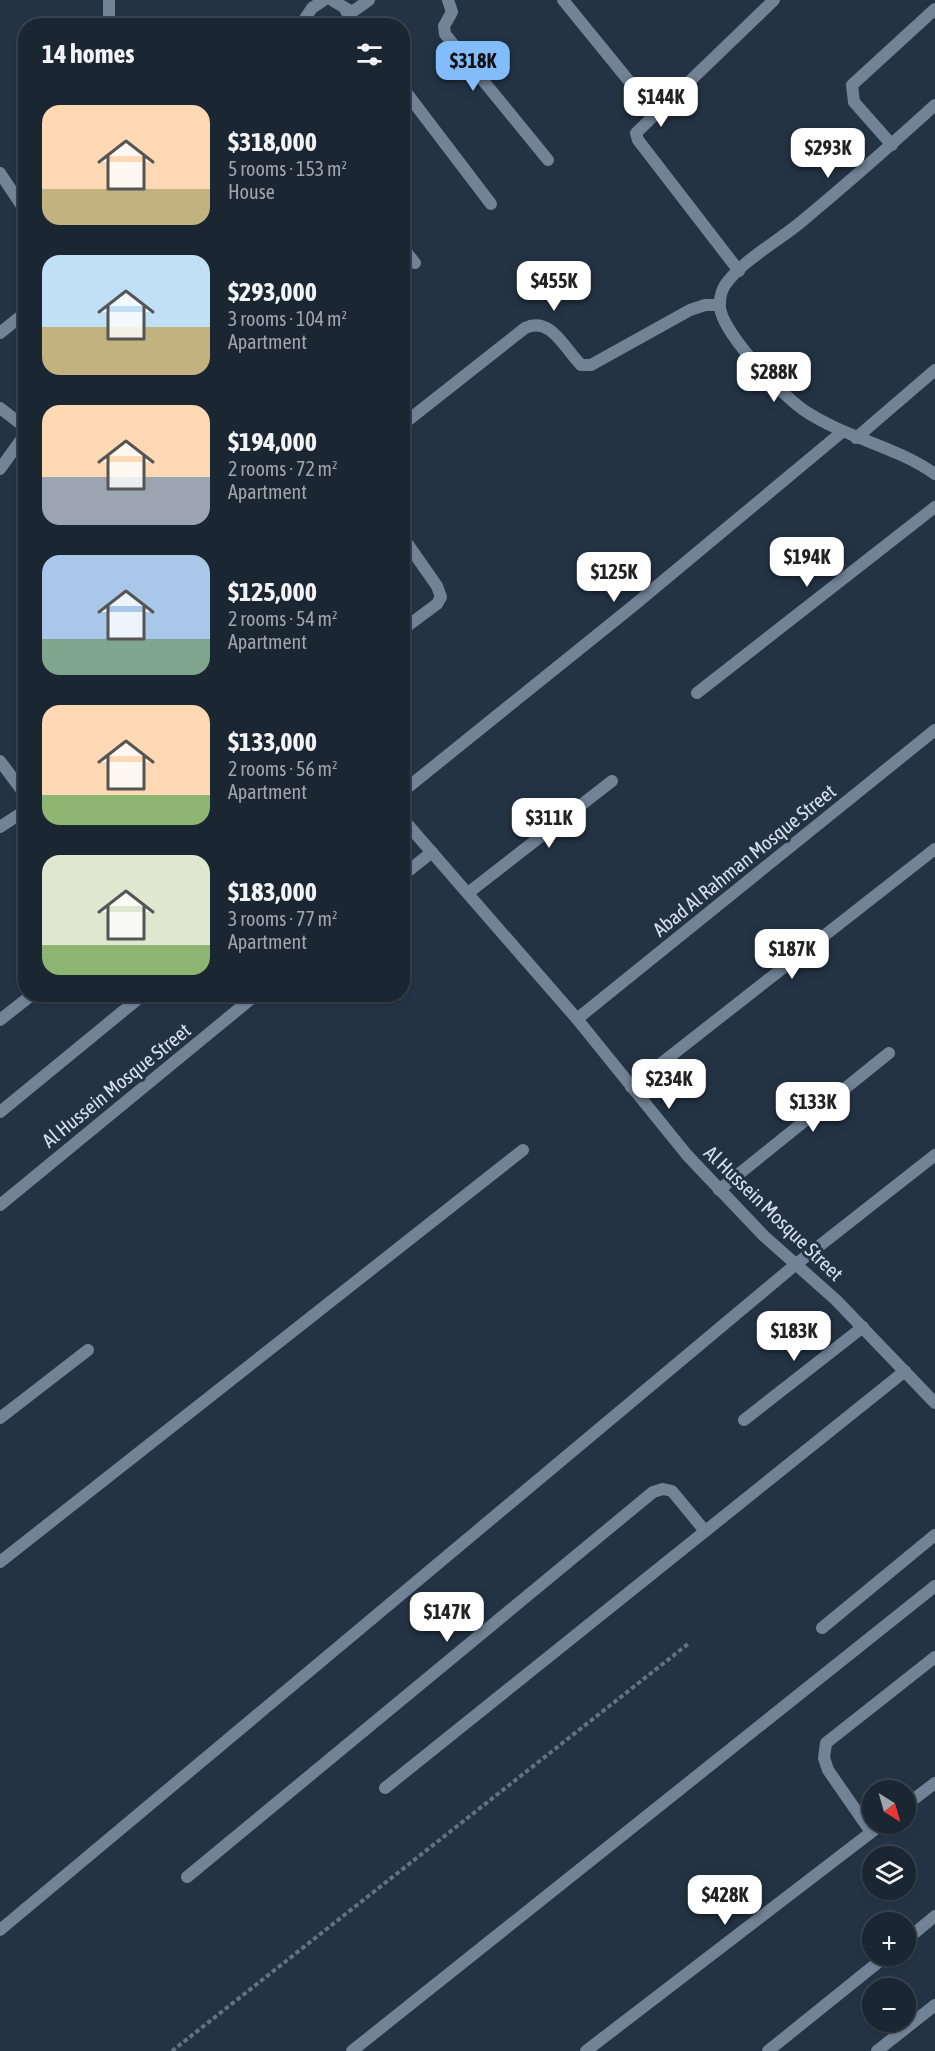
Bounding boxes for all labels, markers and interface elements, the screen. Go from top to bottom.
icon: filters [353,38,386,71]
text: 14 homes [42,39,135,69]
pin: $318K [431,41,515,92]
text: $318K [450,49,496,72]
pin: $144K [619,77,703,128]
text: $144K [638,85,684,108]
text: $318,000 [228,127,317,157]
pin: $293K [786,128,870,179]
icon: home [90,129,162,201]
text: $293K [805,136,851,159]
text: 5 rooms · 153 m² [228,157,347,180]
text: House [228,180,275,203]
pin: $455K [512,261,596,312]
text: $455K [531,269,577,292]
text: $293,000 [228,277,317,307]
icon: home [90,279,162,351]
text: 3 rooms · 104 m² [228,307,347,330]
text: Apartment [228,330,307,353]
pin: $288K [732,352,816,403]
text: $288K [751,360,797,383]
text: $194,000 [228,427,317,457]
icon: home [90,429,162,501]
text: 2 rooms · 72 m² [228,457,338,480]
text: Apartment [228,480,307,503]
pin: $194K [765,537,849,588]
text: $194K [784,545,830,568]
pin: $125K [572,552,656,603]
text: $125K [591,560,637,583]
text: $125,000 [228,577,317,607]
icon: home [90,579,162,651]
text: 2 rooms · 54 m² [228,607,338,630]
text: Apartment [228,630,307,653]
text: $133,000 [228,727,317,757]
icon: home [90,729,162,801]
text: 2 rooms · 56 m² [228,757,338,780]
street label: Abad Al Rahman Mosque Street [648,779,840,941]
text: Apartment [228,780,307,803]
pin: $311K [507,798,591,849]
text: $311K [526,806,572,829]
text: $183,000 [228,877,317,907]
icon: home [90,879,162,951]
text: 3 rooms · 77 m² [228,907,338,930]
pin: $187K [750,929,834,980]
text: Apartment [228,930,307,953]
text: $187K [769,937,815,960]
street label: Al Hussein Mosque Street [37,1018,195,1152]
pin: $234K [627,1059,711,1110]
text: $234K [646,1067,692,1090]
pin: $133K [771,1082,855,1133]
text: $133K [790,1090,836,1113]
street label: Al Hussein Mosque Street [700,1141,848,1285]
pin: $183K [752,1311,836,1362]
text: $183K [771,1319,817,1342]
pin: $147K [405,1592,489,1643]
text: $147K [424,1600,470,1623]
north arrow [862,1780,916,1834]
map controls [862,1780,916,2032]
button: layers [862,1846,916,1900]
pin: $428K [683,1875,767,1926]
text: $428K [702,1883,748,1906]
button: + [862,1912,916,1966]
button: − [862,1978,916,2032]

